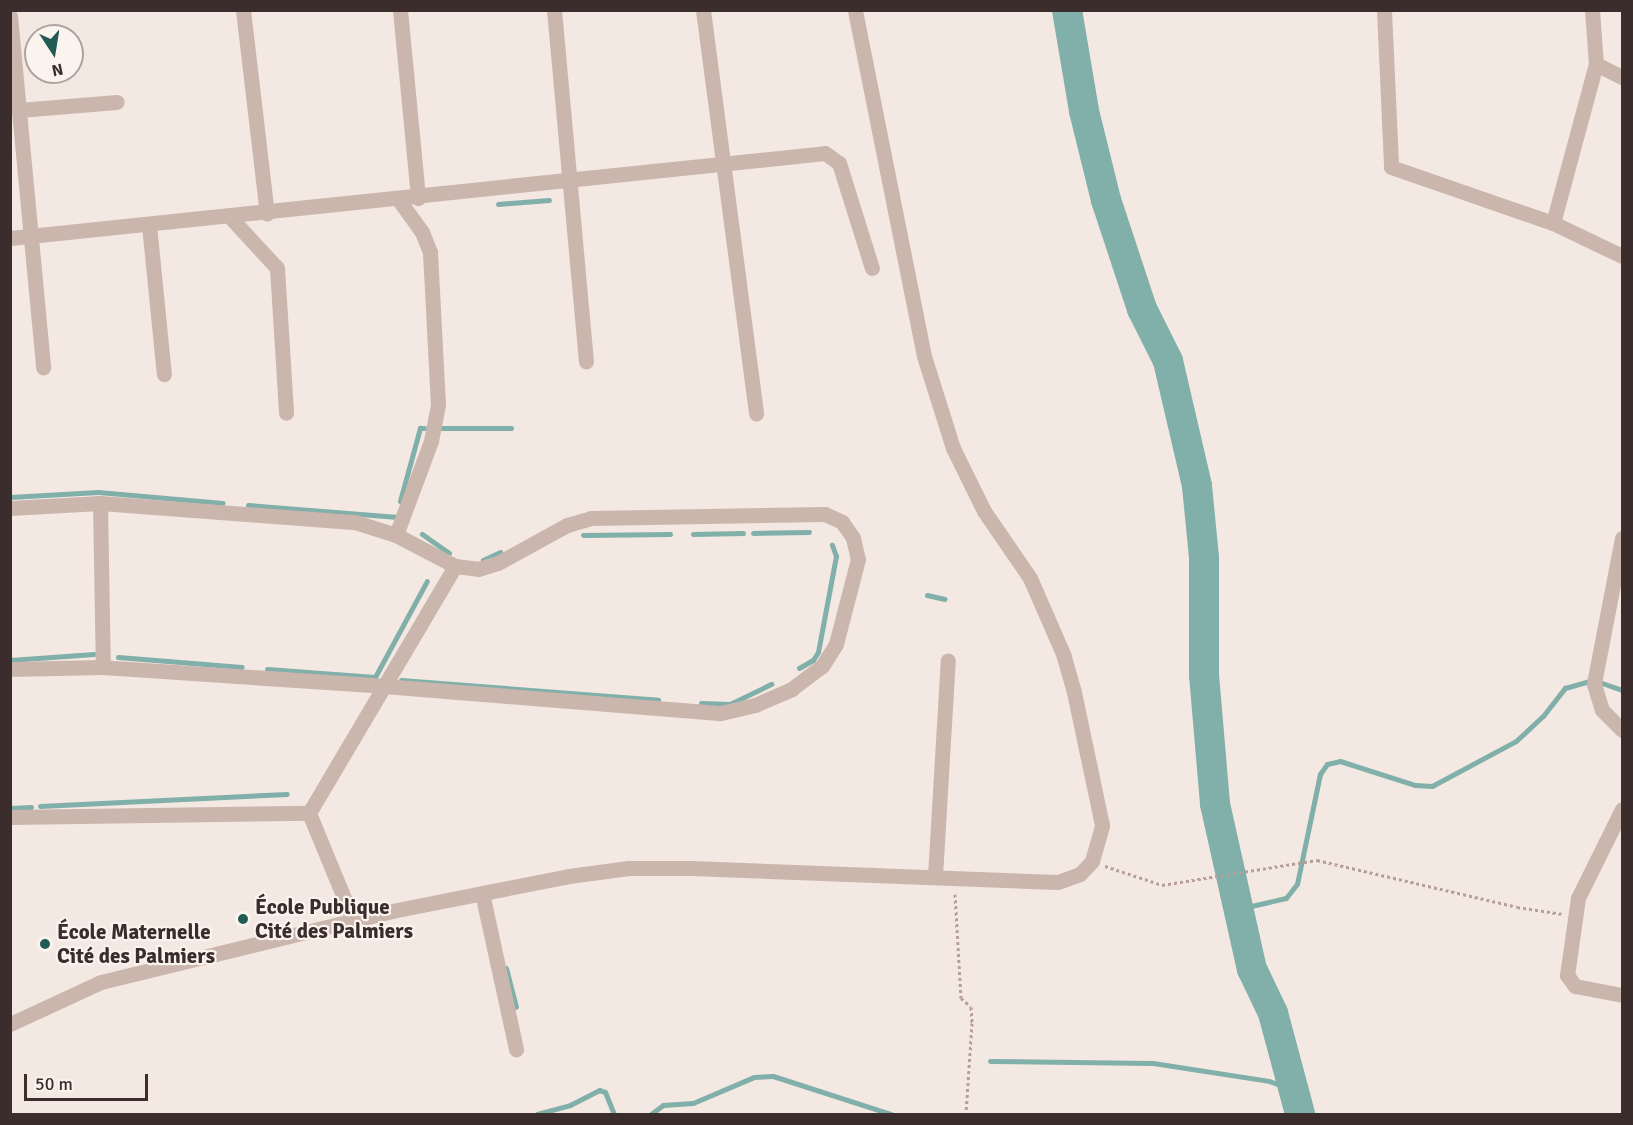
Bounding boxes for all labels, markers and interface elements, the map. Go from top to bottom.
north arrow [24,24,84,84]
text: N [50,59,65,81]
place label: École Publique Cité des Palmiers [255,894,413,944]
marker: École Publique Cité des Palmiers [236,912,250,926]
place label: École Maternelle Cité des Palmiers [57,919,215,969]
marker: École Maternelle Cité des Palmiers [38,937,52,951]
scale bar [27,1062,152,1100]
text: 50 m [35,1073,73,1095]

